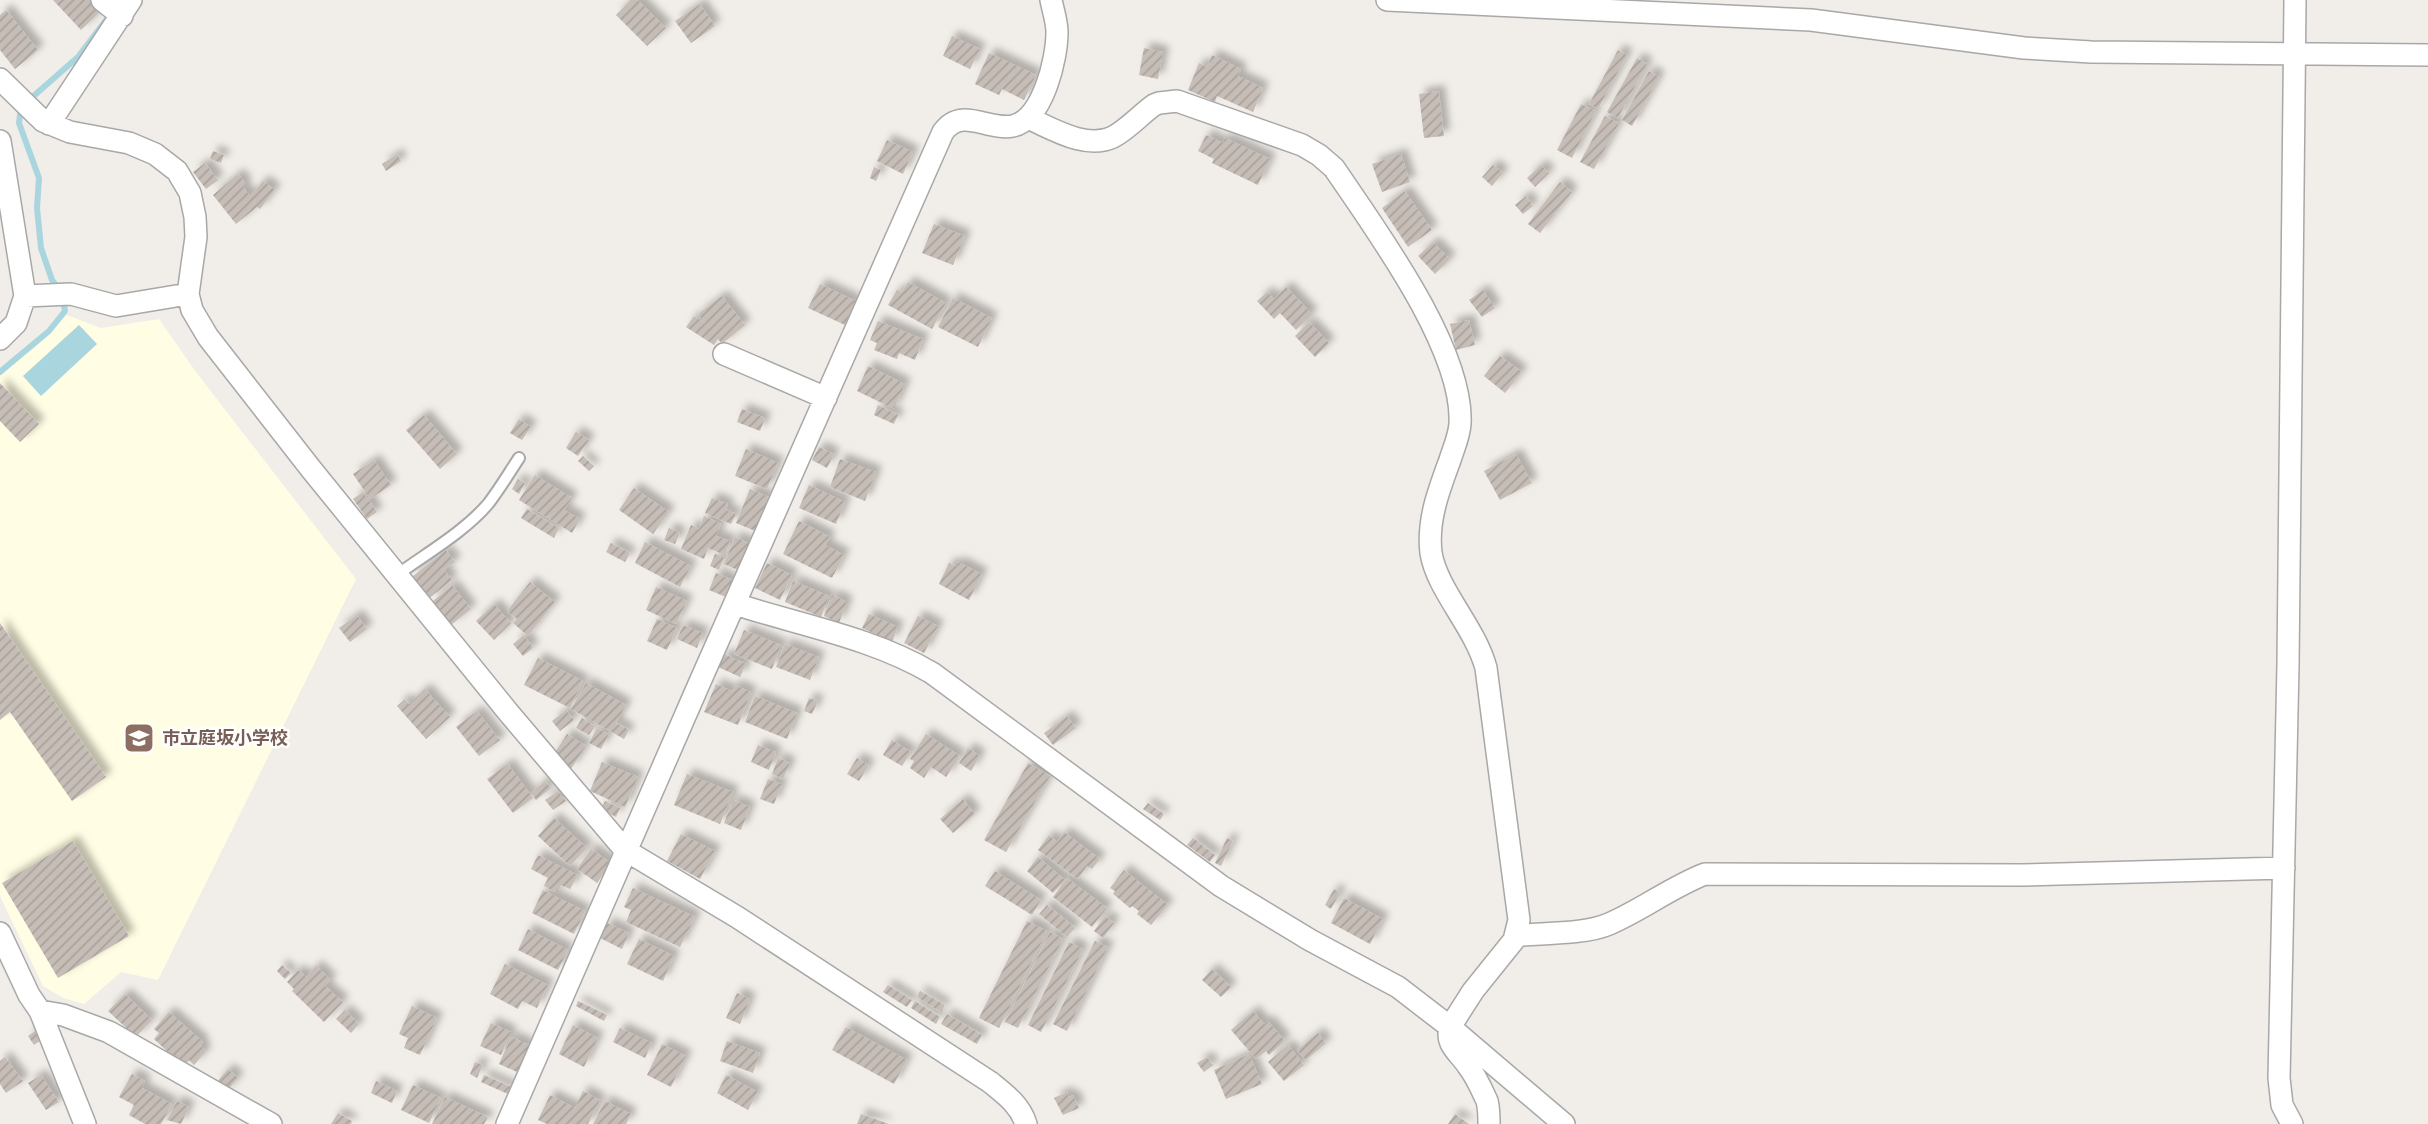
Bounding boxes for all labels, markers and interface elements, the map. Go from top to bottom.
school or university icon: 市立庭坂小学校 [122,721,156,755]
place label: 市立庭坂小学校 [162,726,288,749]

